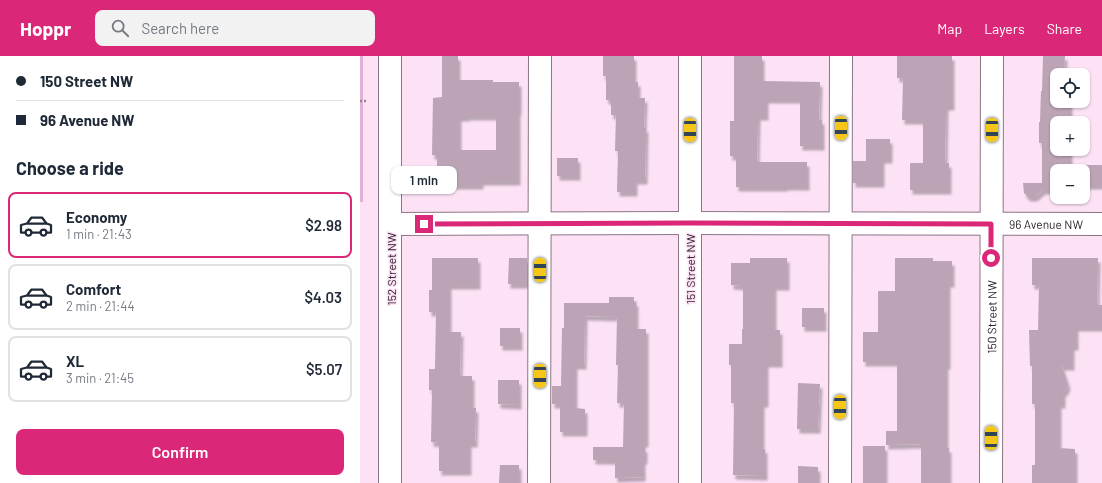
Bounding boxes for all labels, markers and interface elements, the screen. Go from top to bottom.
search box [95,10,375,46]
text: Hoppr [20,17,71,40]
icon: search [109,17,131,39]
text: Search here [141,19,219,37]
text: Map [937,20,962,37]
text: Layers [984,20,1025,37]
text: Share [1047,20,1082,37]
map controls [1050,68,1090,204]
button: locate [1050,68,1090,108]
text: 150 Street NW [40,72,133,90]
text: 96 Avenue NW [40,111,135,129]
car [835,116,847,140]
button: + [1050,116,1090,156]
car [684,118,696,142]
car [986,118,998,142]
text: Choose a ride [16,157,124,179]
button: − [1050,164,1090,204]
callout: 1 min [391,166,457,194]
text: 1 min [410,172,438,188]
icon: car [18,207,54,243]
text: Economy [66,208,127,226]
route end [415,215,433,233]
text: $2.98 [305,216,342,234]
street label: 96 Avenue NW [1009,217,1084,231]
text: 1 min · 21:43 [66,226,132,242]
street label: 152 Street NW [384,232,398,306]
street label: 151 Street NW [683,233,697,304]
route start [982,249,1000,267]
car [534,258,546,282]
icon: car [18,279,54,315]
text: Comfort [66,280,121,298]
street label: 150 Street NW [984,280,998,354]
text: $4.03 [305,288,342,306]
text: 2 min · 21:44 [66,298,135,314]
icon: car [18,351,54,387]
text: XL [66,352,84,370]
text: $5.07 [306,360,342,378]
car [534,364,546,388]
text: 3 min · 21:45 [66,370,134,386]
car [834,395,846,419]
car [985,426,997,450]
button: Confirm [16,429,344,475]

